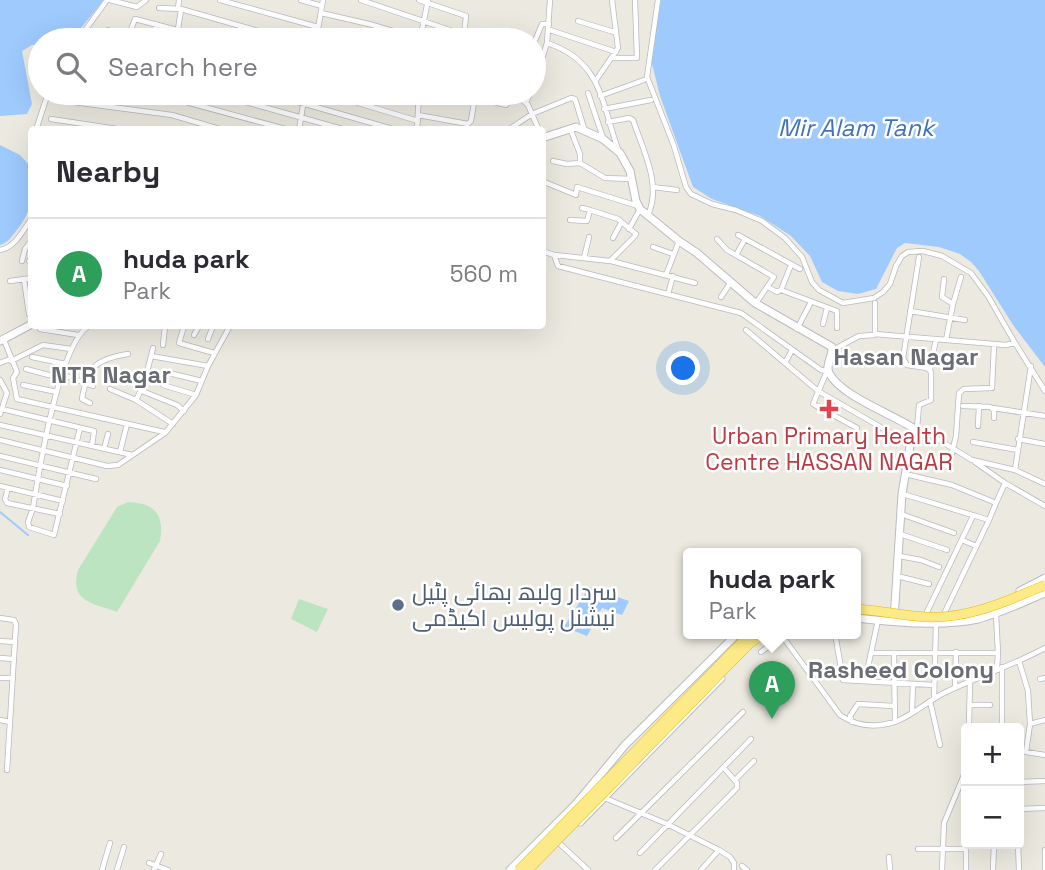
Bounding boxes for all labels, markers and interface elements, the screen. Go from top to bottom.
search box [28,28,546,105]
icon: search [52,48,90,86]
text: Search here [108,50,258,84]
water label: Mir Alam Tank [778,112,937,143]
text: Nearby [56,152,160,191]
text: huda park [123,242,250,276]
text: A [72,259,86,289]
text: 560 m [450,259,518,289]
text: Park [123,276,171,306]
district label: Hasan Nagar [833,341,979,372]
your location [666,351,700,385]
district label: NTR Nagar [51,359,171,390]
marker: Urban Primary Health Centre HASSAN NAGAR [819,399,839,419]
place label: Urban Primary Health Centre HASSAN NAGAR [705,421,953,477]
popup [683,548,861,639]
text: huda park [709,562,835,596]
place label: سردار ولبھ بھائی پٹیل نیشنل پولیس اکیڈمی [412,577,617,633]
text: Park [709,596,757,626]
marker: سردار ولبھ بھائی پٹیل نیشنل پولیس اکیڈمی [390,597,406,613]
district label: Rasheed Colony [808,654,994,685]
pin: A [749,661,795,719]
map controls [961,723,1024,849]
button: + [961,723,1024,786]
button: − [961,786,1024,849]

